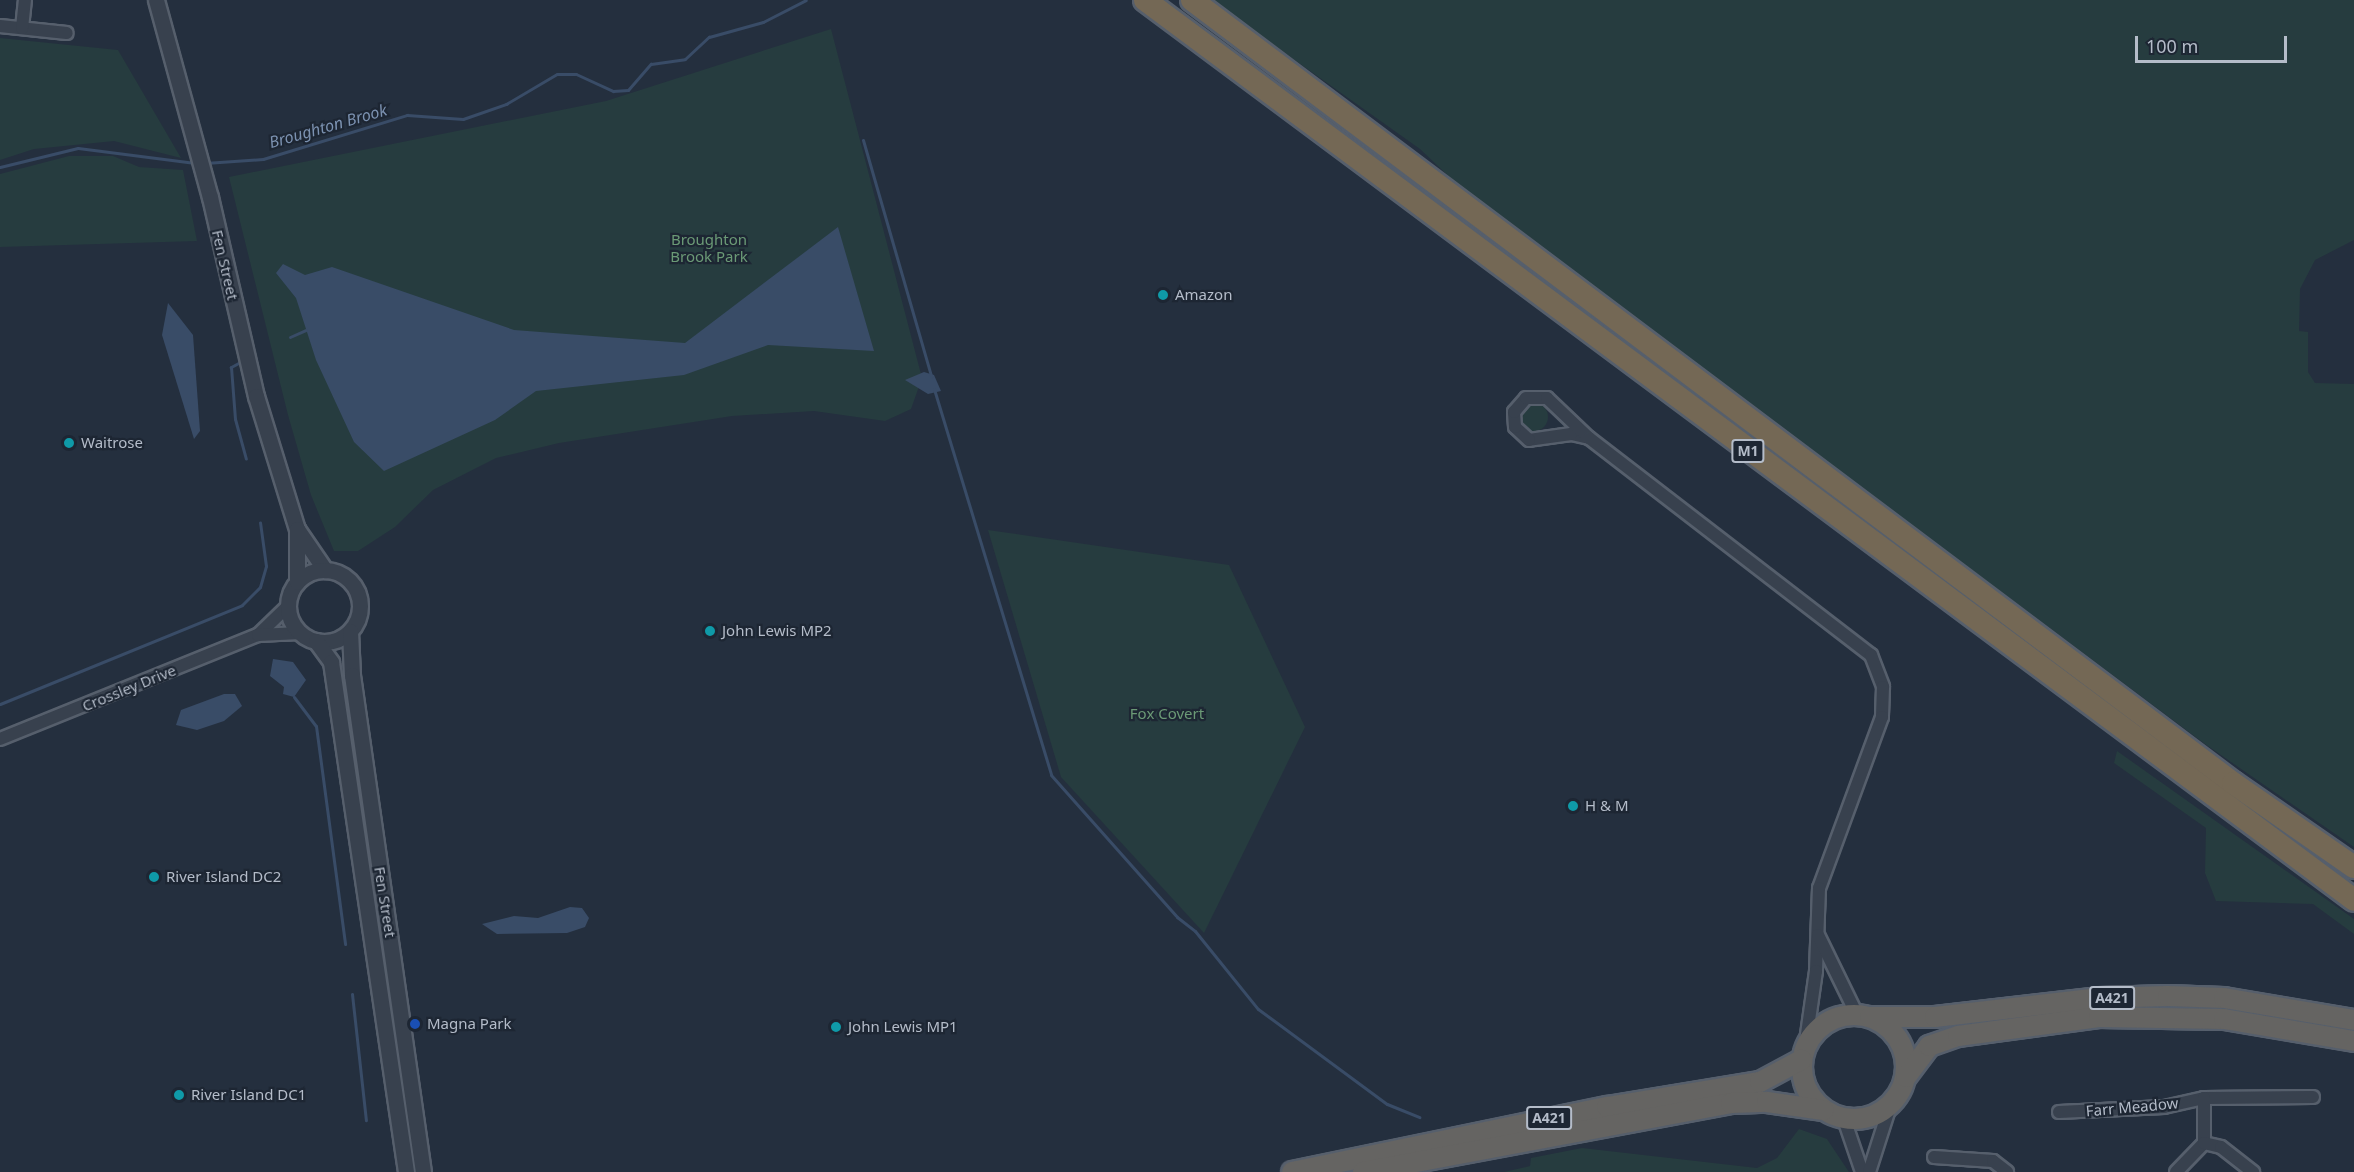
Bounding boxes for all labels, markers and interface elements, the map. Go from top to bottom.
scale bar [2138,24,2290,62]
text: 100 m [2146,34,2198,58]
water label: Broughton Brook [267,100,389,152]
street label: Fen Street [208,228,242,302]
park label: Broughton Brook Park [670,230,748,265]
place label: Amazon [1175,286,1232,304]
marker: Amazon [1156,288,1170,302]
place label: Waitrose [81,434,143,452]
marker: Waitrose [62,436,76,450]
road number: M1 [1730,440,1766,462]
place label: John Lewis MP2 [722,622,832,640]
marker: John Lewis MP2 [703,624,717,638]
street label: Crossley Drive [80,661,178,715]
park label: Fox Covert [1130,705,1204,723]
place label: H & M [1585,797,1628,815]
marker: H & M [1566,799,1580,813]
street label: Fen Street [371,865,399,939]
place label: River Island DC2 [166,868,281,886]
marker: River Island DC2 [147,870,161,884]
road number: A421 [2088,987,2136,1009]
place label: Magna Park [427,1015,512,1033]
marker: Magna Park [408,1017,422,1031]
place label: John Lewis MP1 [848,1018,958,1036]
marker: John Lewis MP1 [829,1020,843,1034]
place label: River Island DC1 [191,1086,306,1104]
marker: River Island DC1 [172,1088,186,1102]
street label: Farr Meadow [2085,1094,2179,1120]
road number: A421 [1525,1107,1573,1129]

